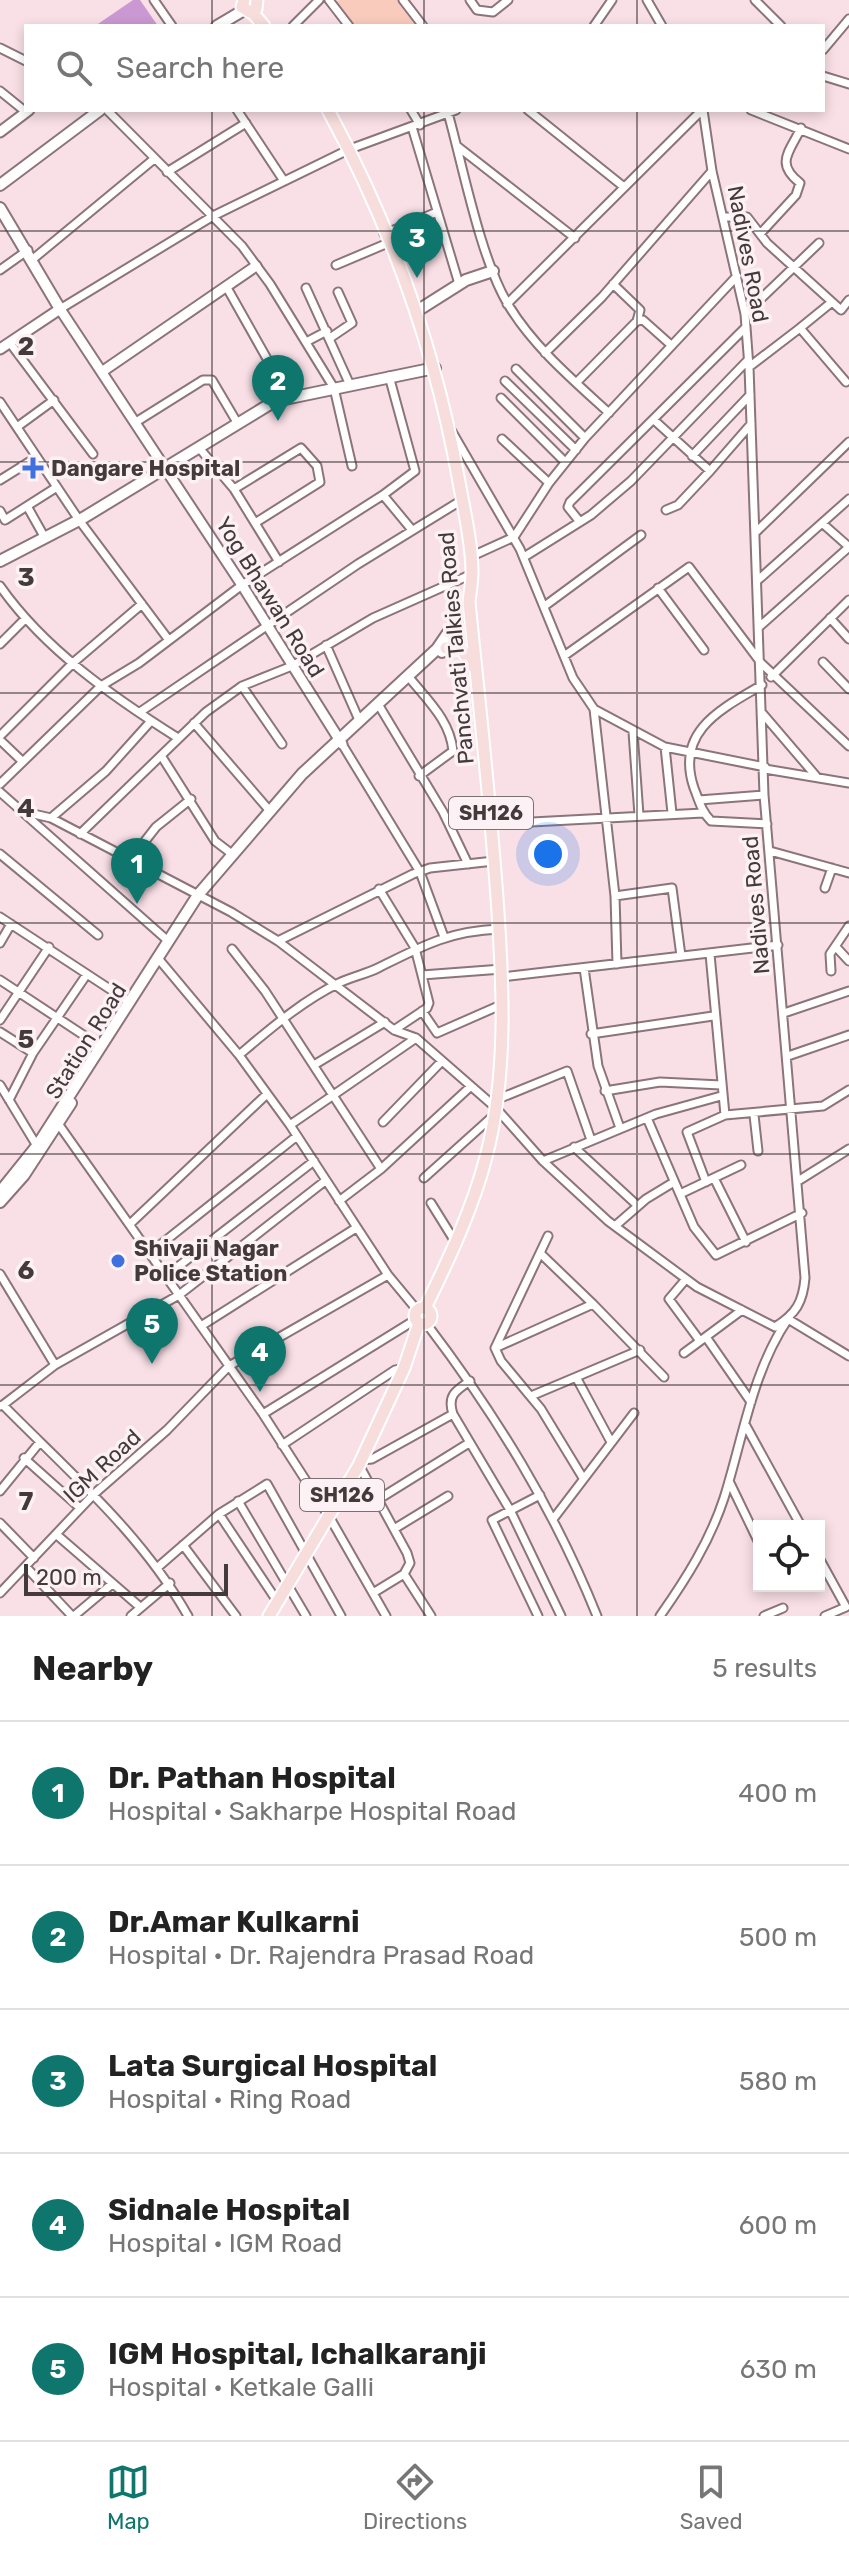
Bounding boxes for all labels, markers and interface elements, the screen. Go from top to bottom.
search box [24,24,825,112]
icon: search [52,46,96,90]
text: Search here [116,50,284,86]
street label: Nadives Road [722,183,774,325]
pin: 3 [391,212,443,278]
text: 2 [18,331,34,362]
pin: 2 [252,355,304,421]
place label: Dangare Hospital [51,455,240,482]
marker: Dangare Hospital [22,457,44,479]
street label: Yog Bhawan Road [210,512,330,682]
street label: Panchvati Talkies Road [432,531,480,765]
text: 3 [17,562,35,593]
text: 4 [17,793,35,824]
road number: SH126 [449,797,533,829]
your location [528,834,568,874]
street label: Nadives Road [737,835,775,975]
pin: 1 [111,838,163,904]
street label: Station Road [40,978,132,1104]
text: 5 [18,1024,34,1055]
place label: Shivaji Nagar Police Station [134,1235,287,1287]
marker: Shivaji Nagar Police Station [109,1252,127,1270]
text: 6 [18,1255,35,1286]
pin: 5 [126,1298,178,1364]
pin: 4 [234,1326,286,1392]
street label: IGM Road [58,1423,146,1509]
road number: SH126 [300,1479,384,1511]
text: 7 [19,1486,34,1517]
map controls [753,1520,825,1592]
button: locate [753,1520,825,1592]
scale bar [24,1560,228,1596]
text: 200 m [36,1564,102,1591]
text: Nearby [32,1648,153,1689]
text: 5 results [712,1653,817,1684]
text: Dr. Pathan Hospital [108,1760,396,1796]
text: 1 [52,1778,64,1809]
text: 400 m [738,1778,817,1809]
text: Hospital · Sakharpe Hospital Road [108,1796,516,1827]
text: Dr.Amar Kulkarni [108,1904,360,1940]
text: 2 [50,1922,66,1953]
text: 500 m [739,1922,817,1953]
text: Hospital · Dr. Rajendra Prasad Road [108,1940,534,1971]
text: Lata Surgical Hospital [108,2048,437,2084]
text: 3 [49,2066,67,2097]
text: 580 m [739,2066,817,2097]
text: Hospital · Ring Road [108,2084,351,2115]
text: Sidnale Hospital [108,2192,350,2228]
text: 4 [49,2210,67,2241]
text: 600 m [739,2210,817,2241]
text: Hospital · IGM Road [108,2228,342,2259]
text: IGM Hospital, Ichalkaranji [108,2336,487,2372]
text: 5 [50,2354,66,2385]
text: 630 m [740,2354,817,2385]
text: Hospital · Ketkale Galli [108,2372,374,2403]
tab: Map [106,2460,150,2535]
tab: Directions [363,2460,467,2535]
tab: Saved [680,2460,743,2535]

